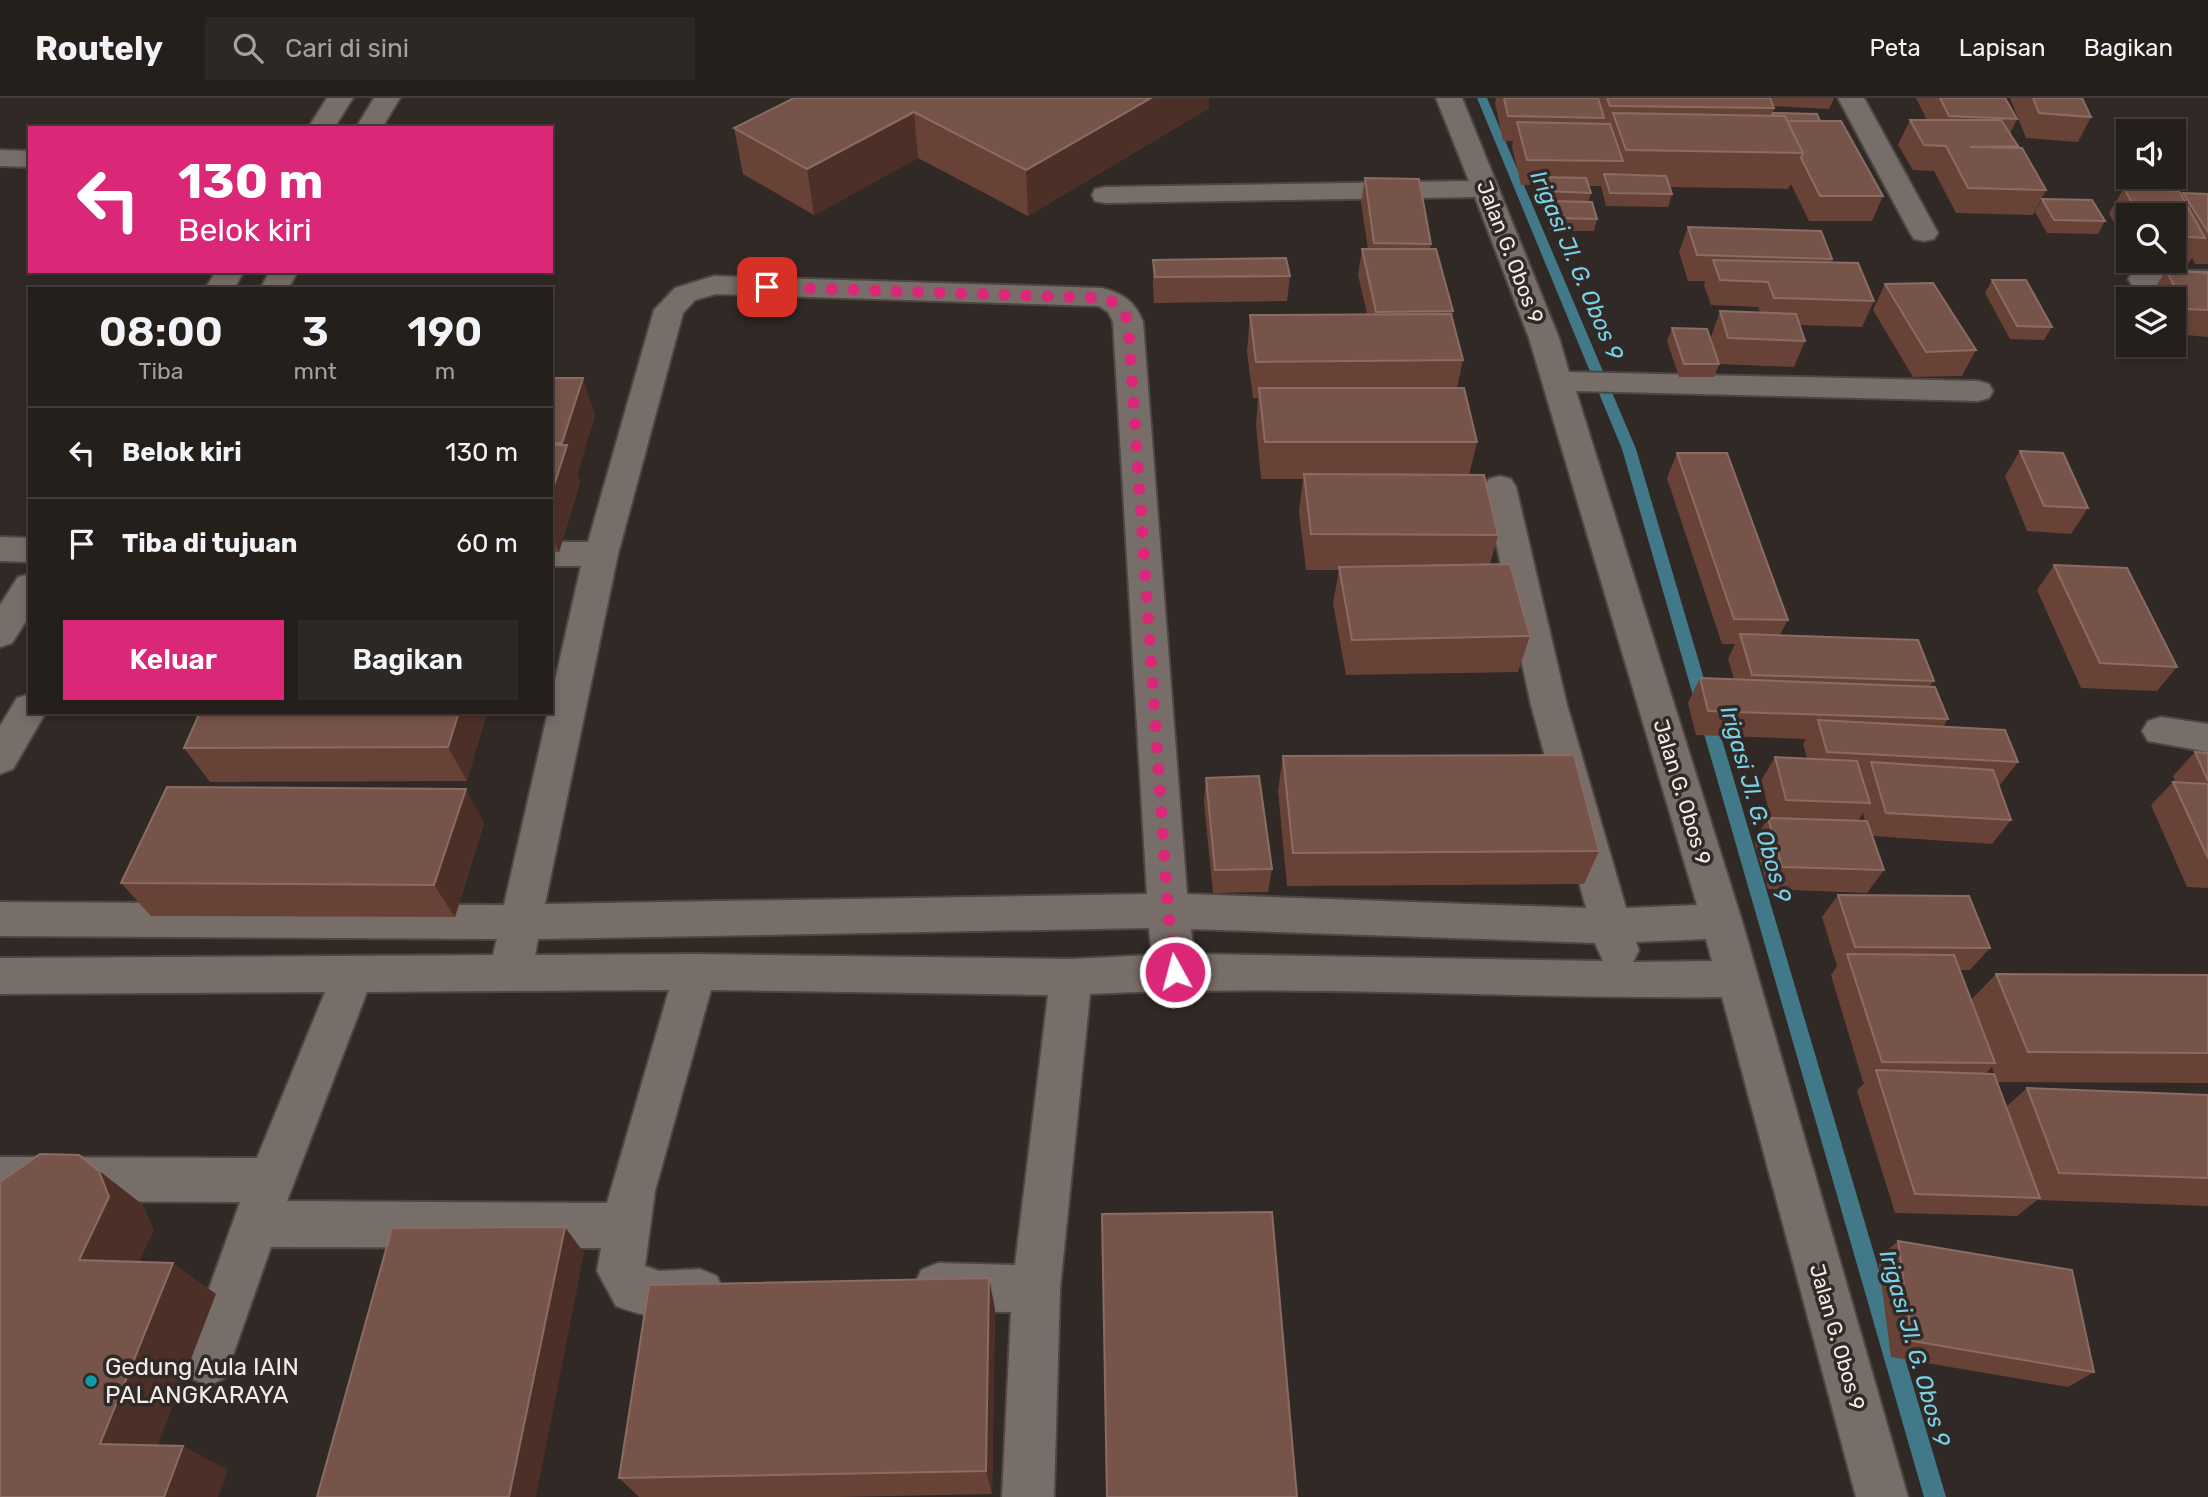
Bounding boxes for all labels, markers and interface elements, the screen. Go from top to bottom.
search box [205,17,695,80]
text: Routely [35,29,163,68]
icon: search [229,29,267,67]
text: Cari di sini [285,33,409,64]
text: Peta [1869,34,1921,62]
text: Lapisan [1959,34,2046,62]
text: Bagikan [2084,34,2173,62]
map controls [2116,119,2186,357]
button: sound [2116,119,2186,189]
text: 130 m [178,152,323,210]
icon: left [63,154,154,245]
water label: Irigasi Jl. G. Obos 9 [1524,166,1630,364]
street label: Jalan G. Obos 9 [1472,177,1549,327]
button: search [2116,203,2186,273]
text: Belok kiri [178,211,312,249]
pin [737,257,797,317]
icon: arrive [748,268,786,306]
button: layers [2116,287,2186,357]
text: 08:00 [99,307,223,357]
text: 3 [302,307,329,357]
text: 190 [408,307,482,357]
text: Tiba [138,357,183,385]
text: mnt [294,357,337,385]
text: m [435,357,455,385]
icon: left [63,434,101,472]
text: Belok kiri [122,437,242,468]
text: 130 m [445,437,518,468]
icon: arrive [63,525,101,563]
text: Tiba di tujuan [122,528,297,559]
text: 60 m [456,528,518,559]
button: Keluar [63,620,284,700]
button: Bagikan [298,620,518,700]
water label: Irigasi Jl. G. Obos 9 [1715,703,1798,906]
street label: Jalan G. Obos 9 [1648,716,1716,868]
position arrow [1138,935,1212,1009]
water label: Irigasi Jl. G. Obos 9 [1874,1247,1957,1450]
street label: Jalan G. Obos 9 [1805,1261,1870,1413]
place label: Gedung Aula IAIN PALANGKARAYA [105,1353,299,1409]
marker: Gedung Aula IAIN PALANGKARAYA [83,1373,99,1389]

